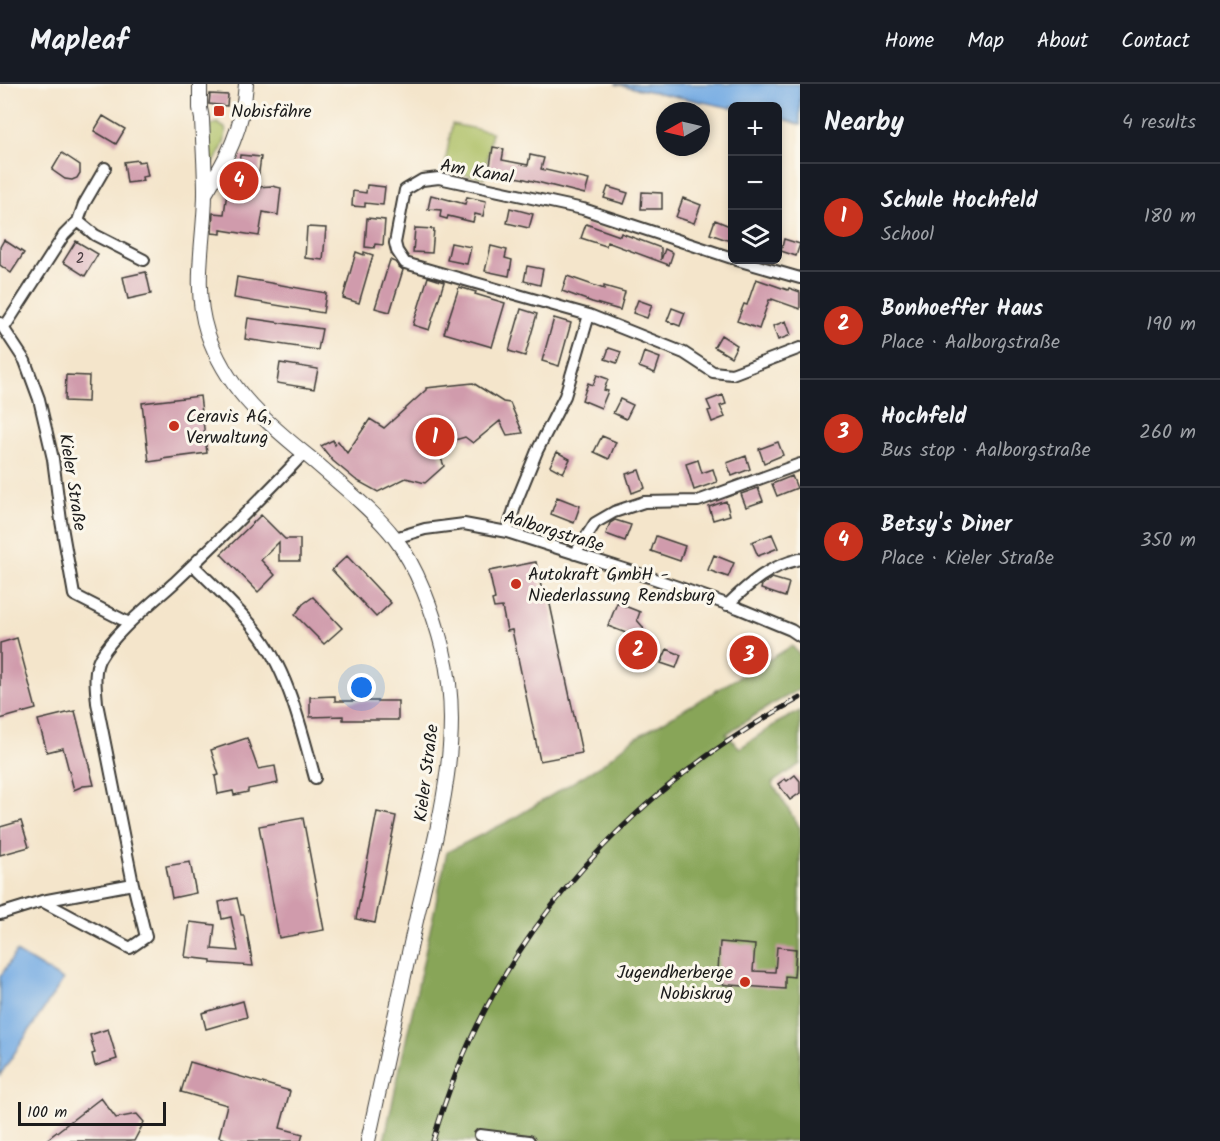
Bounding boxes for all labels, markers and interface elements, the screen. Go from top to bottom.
text: Mapleaf [30,19,128,64]
text: Home [885,25,934,58]
text: Map [967,25,1004,58]
text: About [1037,25,1088,58]
text: Contact [1121,25,1190,58]
place label: Nobisfähre [231,98,312,127]
north arrow [656,102,710,156]
map controls [728,102,782,264]
button: + [728,102,782,156]
text: Nearby [824,102,904,144]
marker: Nobisfähre [212,104,226,118]
text: 4 results [1122,107,1196,139]
street label: Am Kanal [438,152,516,193]
button: − [728,156,782,210]
pin: 4 [220,158,258,204]
text: Schule Hochfeld [881,184,1038,219]
text: 1 [840,201,847,233]
text: 180 m [1144,201,1196,233]
button: layers [728,210,782,264]
text: School [881,219,934,251]
house number: 2 [76,247,84,271]
text: Bonhoeffer Haus [881,292,1043,327]
text: 2 [838,309,849,341]
text: 190 m [1146,309,1196,341]
text: Place · Aalborgstraße [881,327,1060,359]
text: Hochfeld [881,400,967,435]
place label: Ceravis AG, Verwaltung [186,403,272,453]
pin: 1 [416,414,454,460]
text: 3 [838,417,849,449]
text: 260 m [1139,417,1196,449]
marker: Ceravis AG, Verwaltung [167,419,181,433]
street label: Kieler Straße [50,431,94,533]
text: Bus stop · Aalborgstraße [881,435,1091,467]
street label: Aalborgstraße [500,503,607,561]
text: Betsy's Diner [881,508,1012,543]
text: 4 [838,525,849,557]
text: 350 m [1140,525,1196,557]
text: Place · Kieler Straße [881,543,1054,575]
place label: Autokraft GmbH - Niederlassung Rendsburg [528,561,715,611]
marker: Autokraft GmbH - Niederlassung Rendsburg [509,577,523,591]
pin: 2 [618,628,658,672]
pin: 3 [730,632,768,678]
your location [347,673,376,702]
street label: Kieler Straße [407,723,448,824]
place label: Jugendherberge Nobiskrug [617,959,733,1009]
marker: Jugendherberge Nobiskrug [738,975,752,989]
scale bar [18,1099,166,1126]
text: 100 m [27,1100,67,1125]

